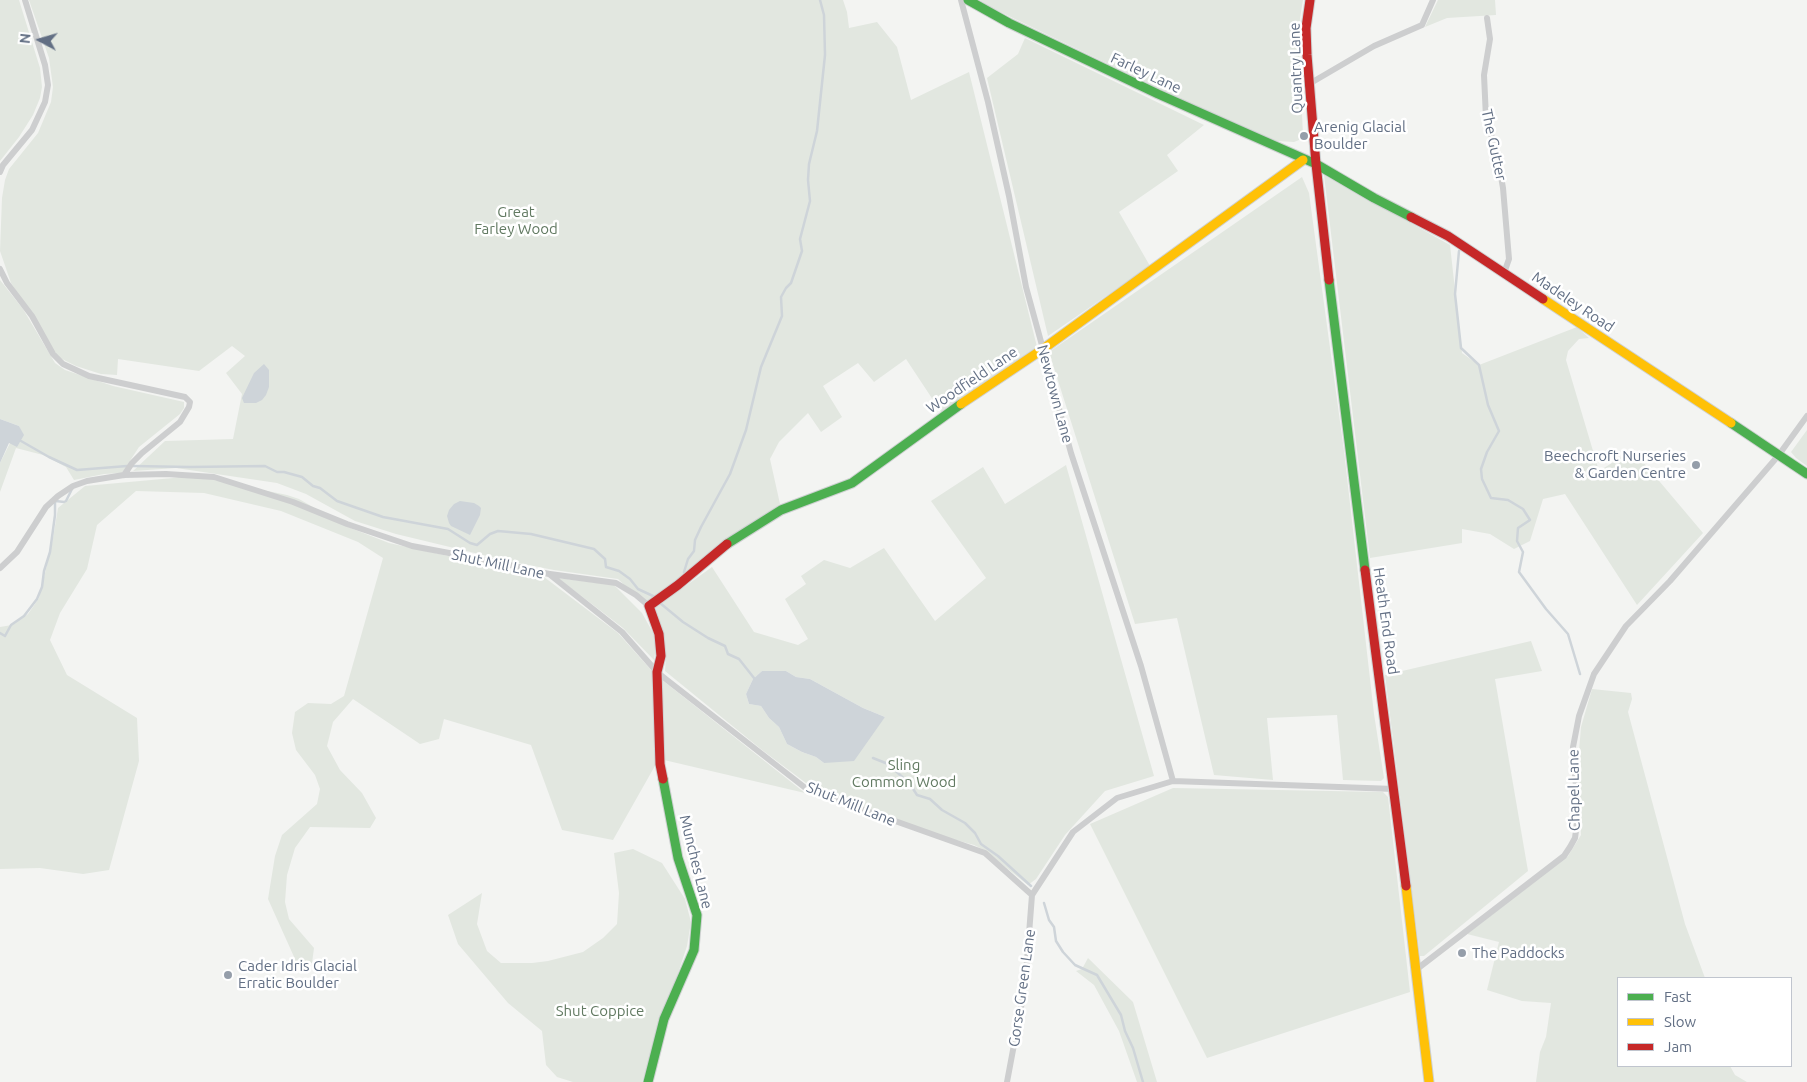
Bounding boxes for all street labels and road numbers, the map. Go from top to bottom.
street label: Quantry Lane [1285,22,1307,114]
street label: Farley Lane [1108,49,1184,97]
street label: The Gutter [1478,107,1510,183]
street label: Madeley Road [1528,268,1618,336]
street label: Woodfield Lane [923,343,1021,417]
street label: Newtown Lane [1033,343,1077,445]
street label: Shut Mill Lane [450,545,546,583]
street label: Heath End Road [1370,566,1402,676]
street label: Chapel Lane [1564,749,1584,831]
street label: Shut Mill Lane [804,778,898,830]
street label: Munches Lane [676,813,716,911]
street label: Gorse Green Lane [1005,928,1039,1048]

